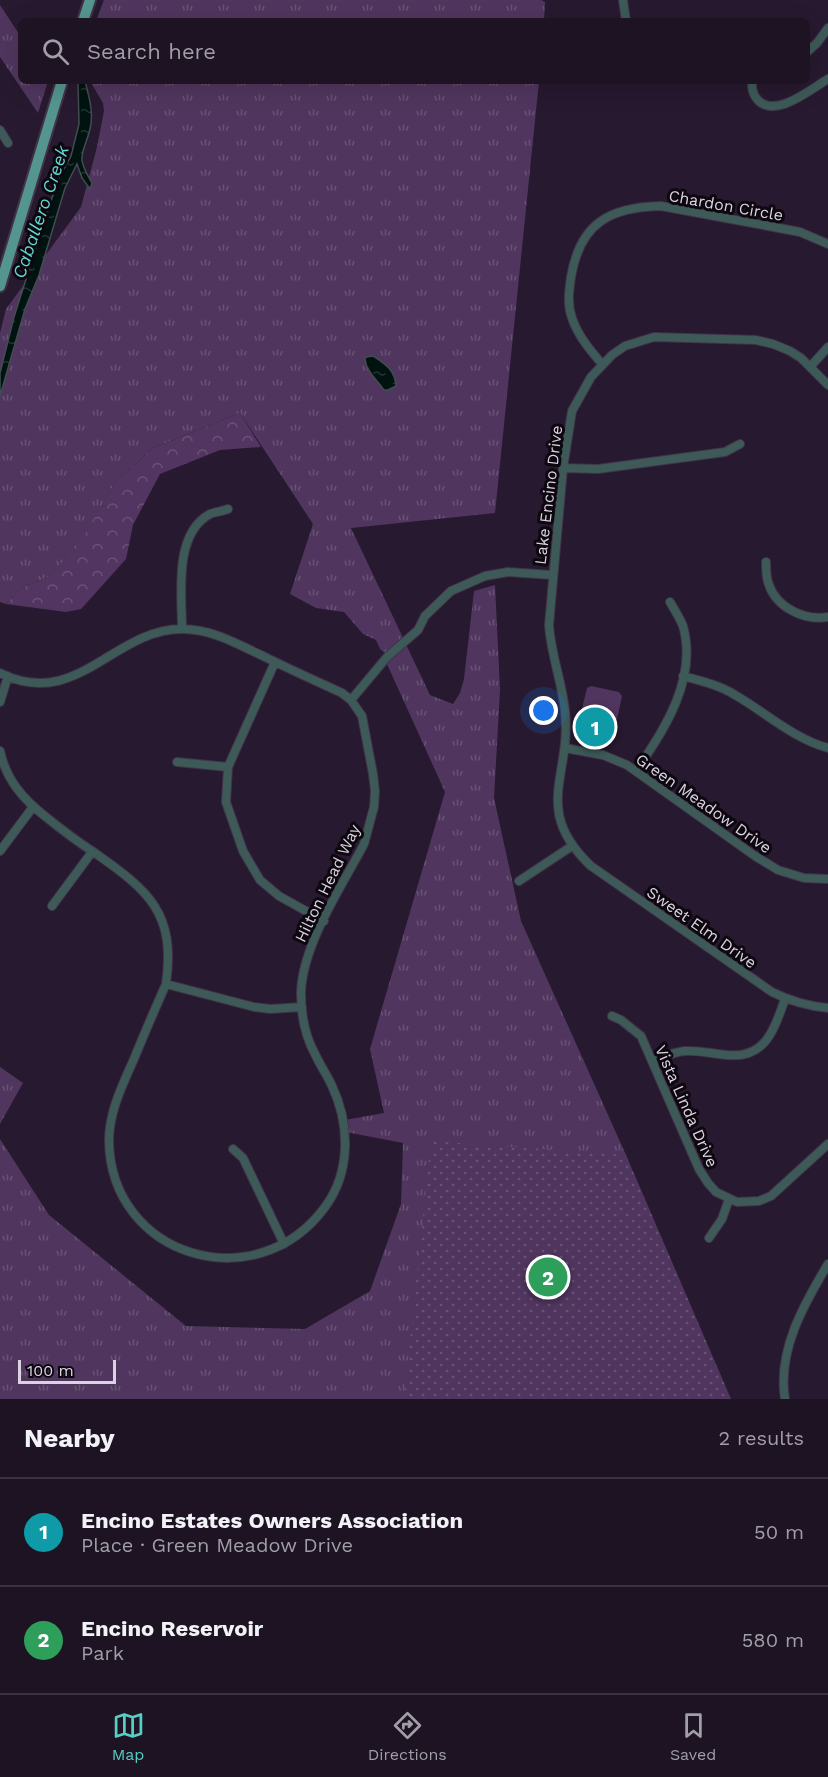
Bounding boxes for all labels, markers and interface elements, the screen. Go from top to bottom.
search box [18,18,810,84]
icon: search [39,35,72,68]
text: Search here [87,39,216,64]
water label: Caballero Creek [8,142,73,281]
street label: Chardon Circle [667,186,785,225]
street label: Lake Encino Drive [531,424,566,566]
your location [529,696,558,725]
pin: 1 [576,704,614,750]
street label: Green Meadow Drive [632,749,775,857]
street label: Hilton Head Way [291,820,365,945]
street label: Sweet Elm Drive [643,883,760,972]
street label: Vista Linda Drive [651,1042,722,1170]
pin: 2 [528,1254,568,1300]
scale bar [18,1357,116,1384]
text: 100 m [27,1361,74,1380]
text: Nearby [24,1423,115,1453]
text: 2 results [719,1426,804,1450]
text: Encino Estates Owners Association [81,1508,463,1533]
text: 1 [39,1520,48,1544]
text: 50 m [754,1520,804,1544]
text: Place · Green Meadow Drive [81,1533,353,1557]
text: Encino Reservoir [81,1616,263,1641]
text: 2 [38,1628,49,1652]
text: 580 m [742,1628,804,1652]
text: Park [81,1641,124,1665]
tab: Map [112,1709,145,1764]
tab: Directions [368,1709,447,1764]
tab: Saved [670,1709,716,1764]

